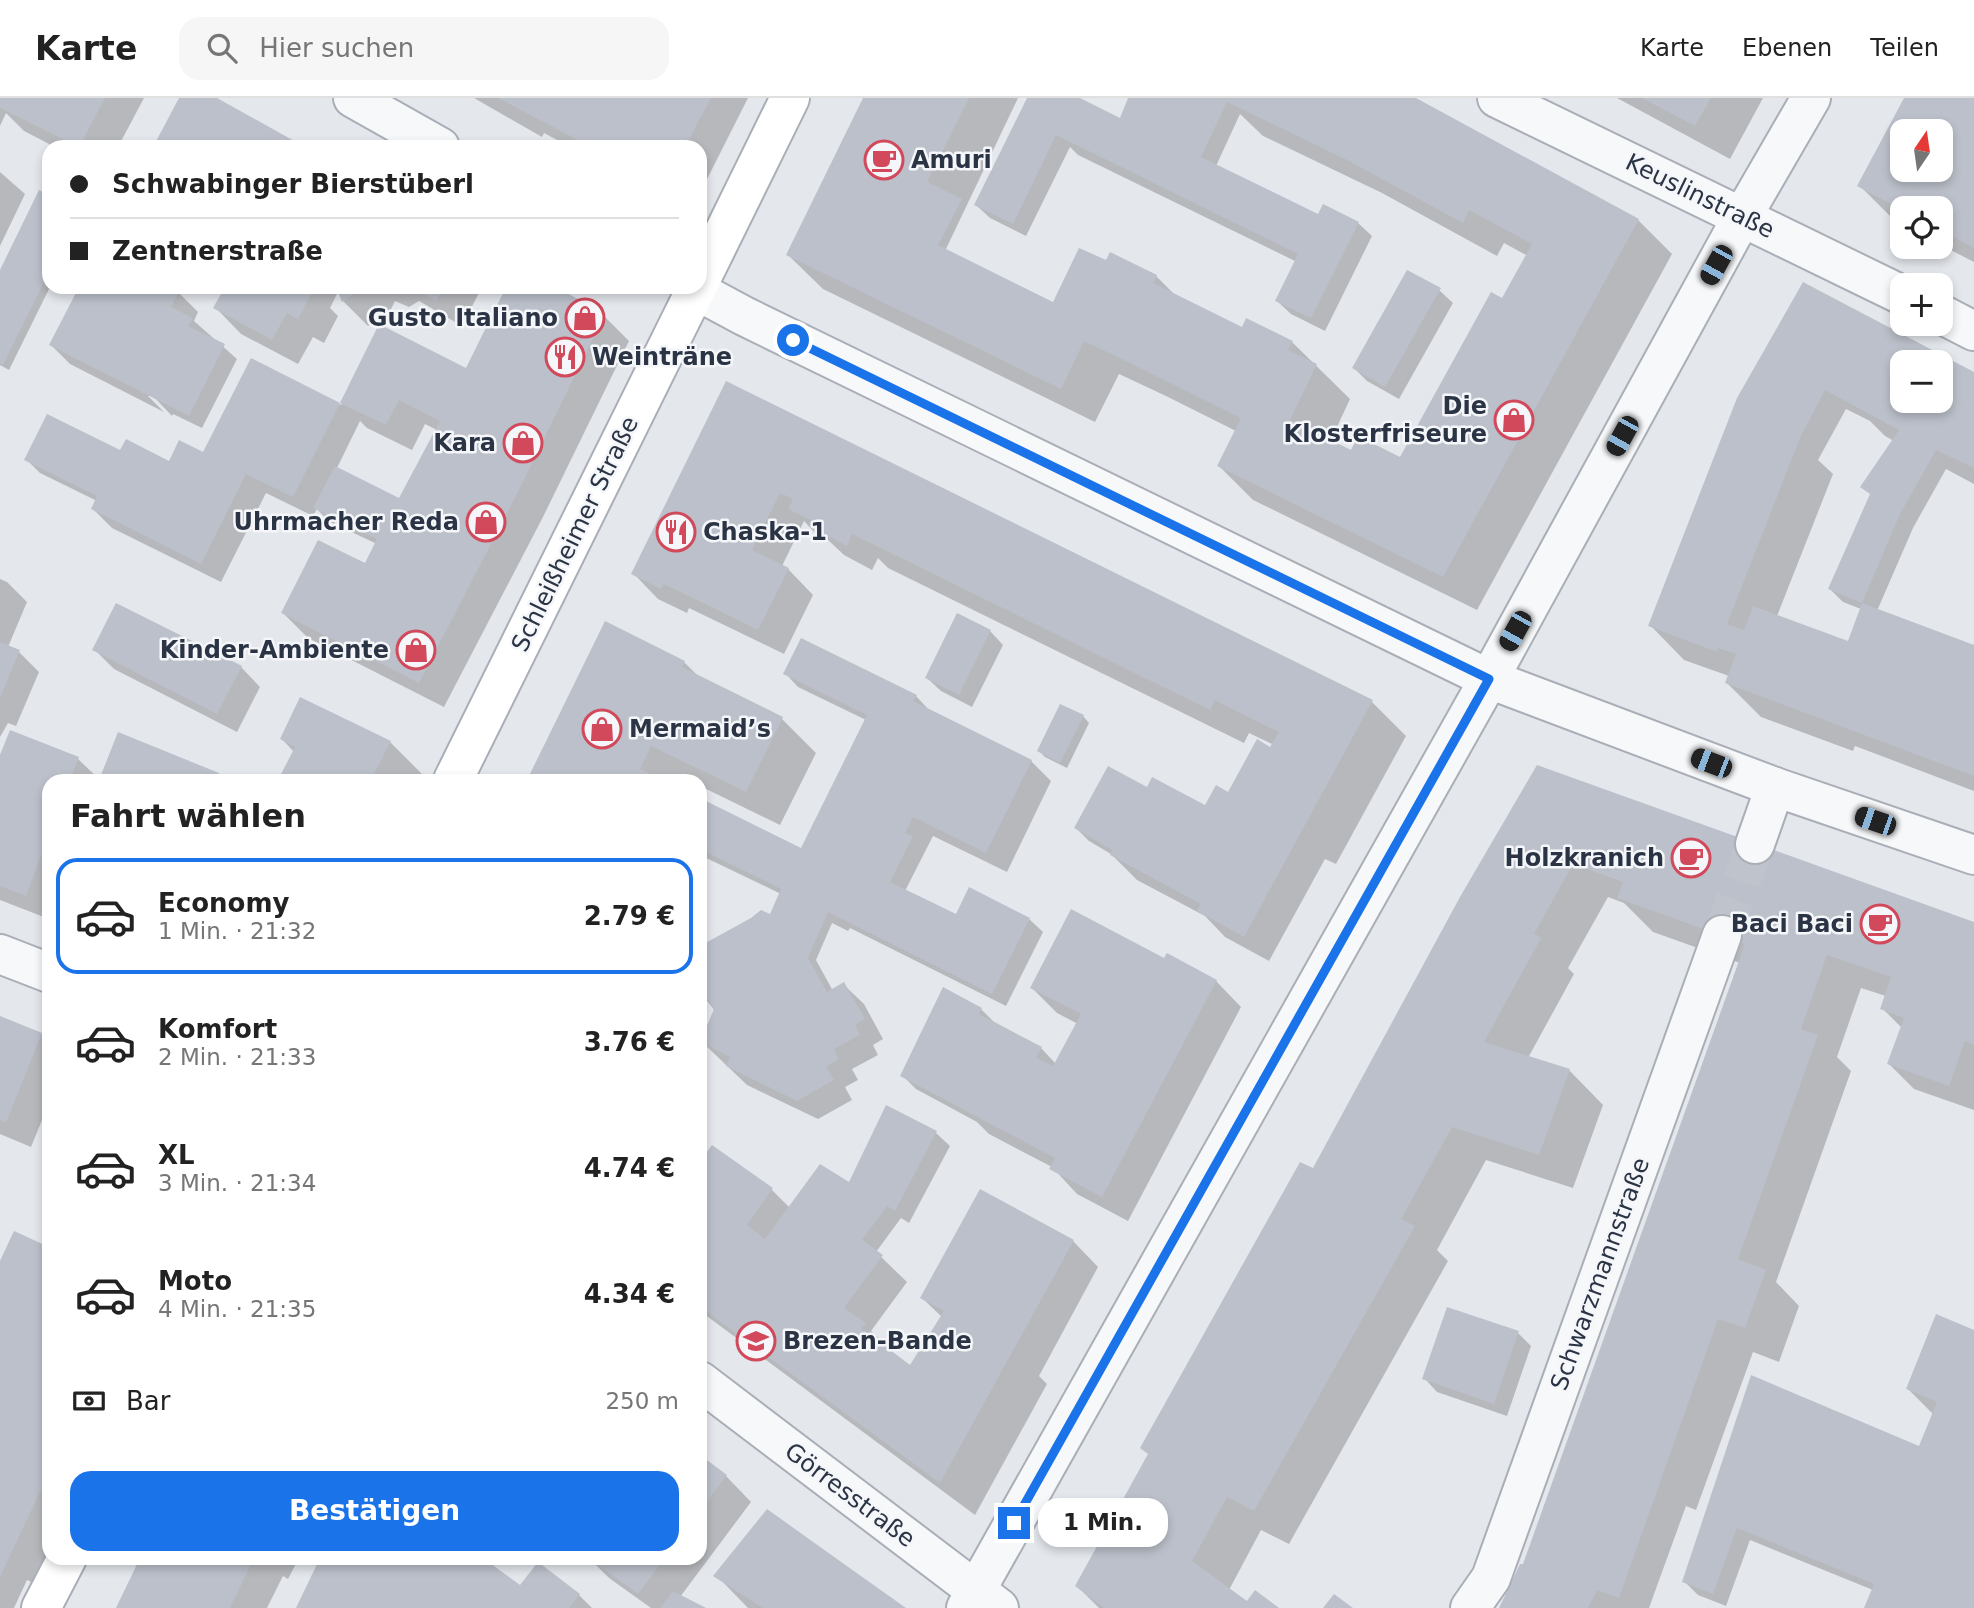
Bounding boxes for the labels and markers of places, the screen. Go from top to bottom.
cafe icon: Amuri [863,139,905,181]
place label: Amuri [911,146,992,174]
shop icon: Gusto Italiano [564,297,606,339]
place label: Gusto Italiano [368,304,558,332]
restaurant icon: Weinträne [544,336,586,378]
place label: Weinträne [592,343,732,371]
place label: Die Klosterfriseure [1284,392,1487,448]
shop icon: Die Klosterfriseure [1493,399,1535,441]
shop icon: Kara [502,422,544,464]
place label: Kara [433,429,496,457]
shop icon: Uhrmacher Reda [465,501,507,543]
place label: Uhrmacher Reda [233,508,459,536]
restaurant icon: Chaska-1 [655,511,697,553]
place label: Chaska-1 [703,518,827,546]
shop icon: Kinder-Ambiente [395,629,437,671]
place label: Kinder-Ambiente [160,636,389,664]
shop icon: Mermaid’s [581,708,623,750]
place label: Mermaid’s [629,715,771,743]
cafe icon: Holzkranich [1670,837,1712,879]
place label: Holzkranich [1505,844,1664,872]
cafe icon: Baci Baci [1859,903,1901,945]
place label: Baci Baci [1731,910,1853,938]
school or university icon: Brezen-Bande [735,1320,777,1362]
place label: Brezen-Bande [783,1327,972,1355]

